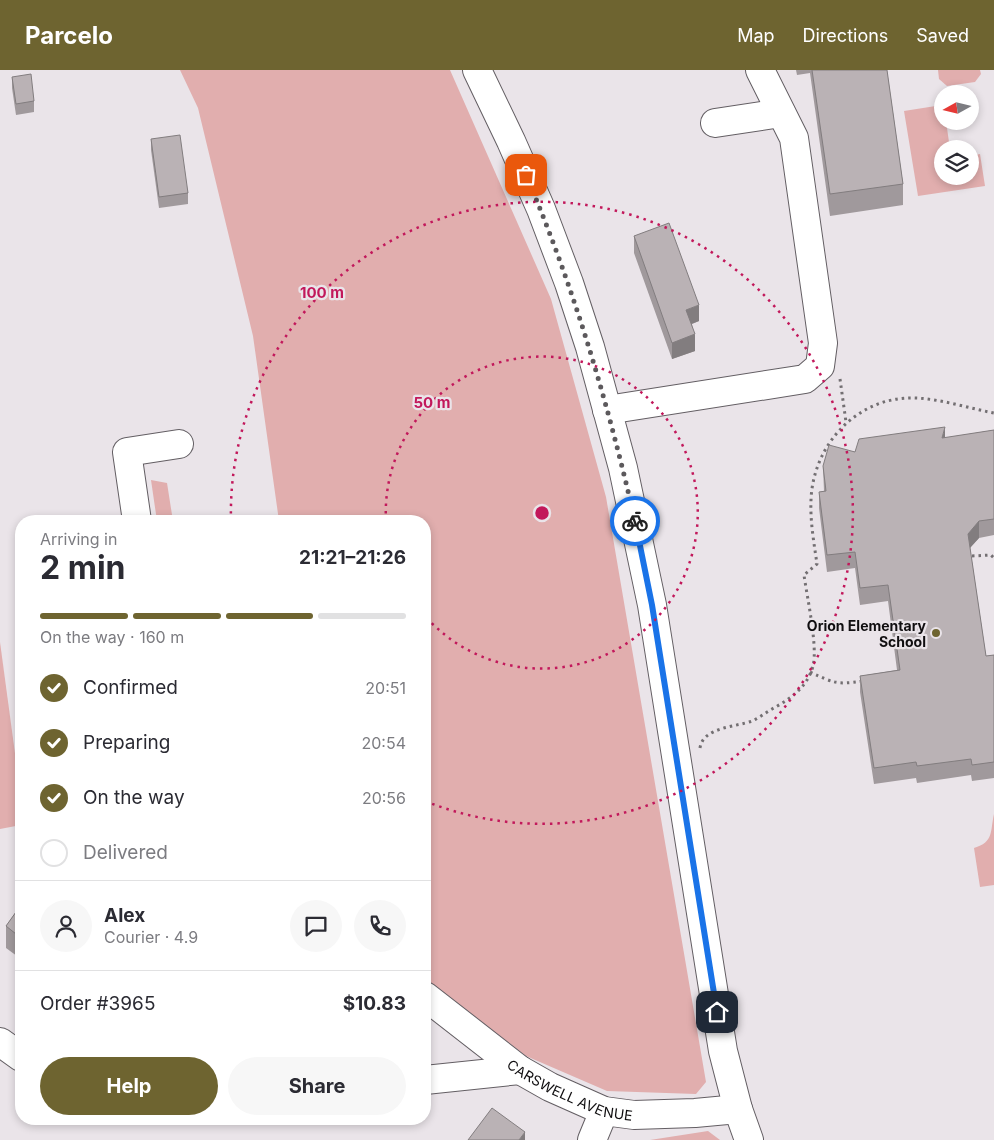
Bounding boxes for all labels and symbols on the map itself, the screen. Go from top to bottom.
north arrow [934,85,979,130]
pin [505,154,547,196]
text: 100 m [300,283,344,302]
text: 50 m [414,393,450,412]
courier [610,496,660,546]
centre of rings [533,504,551,522]
place label: Orion Elementary School [807,617,927,650]
marker: Orion Elementary School [930,627,942,639]
pin [696,991,738,1033]
street label: CARSWELL AVENUE [504,1055,634,1123]

